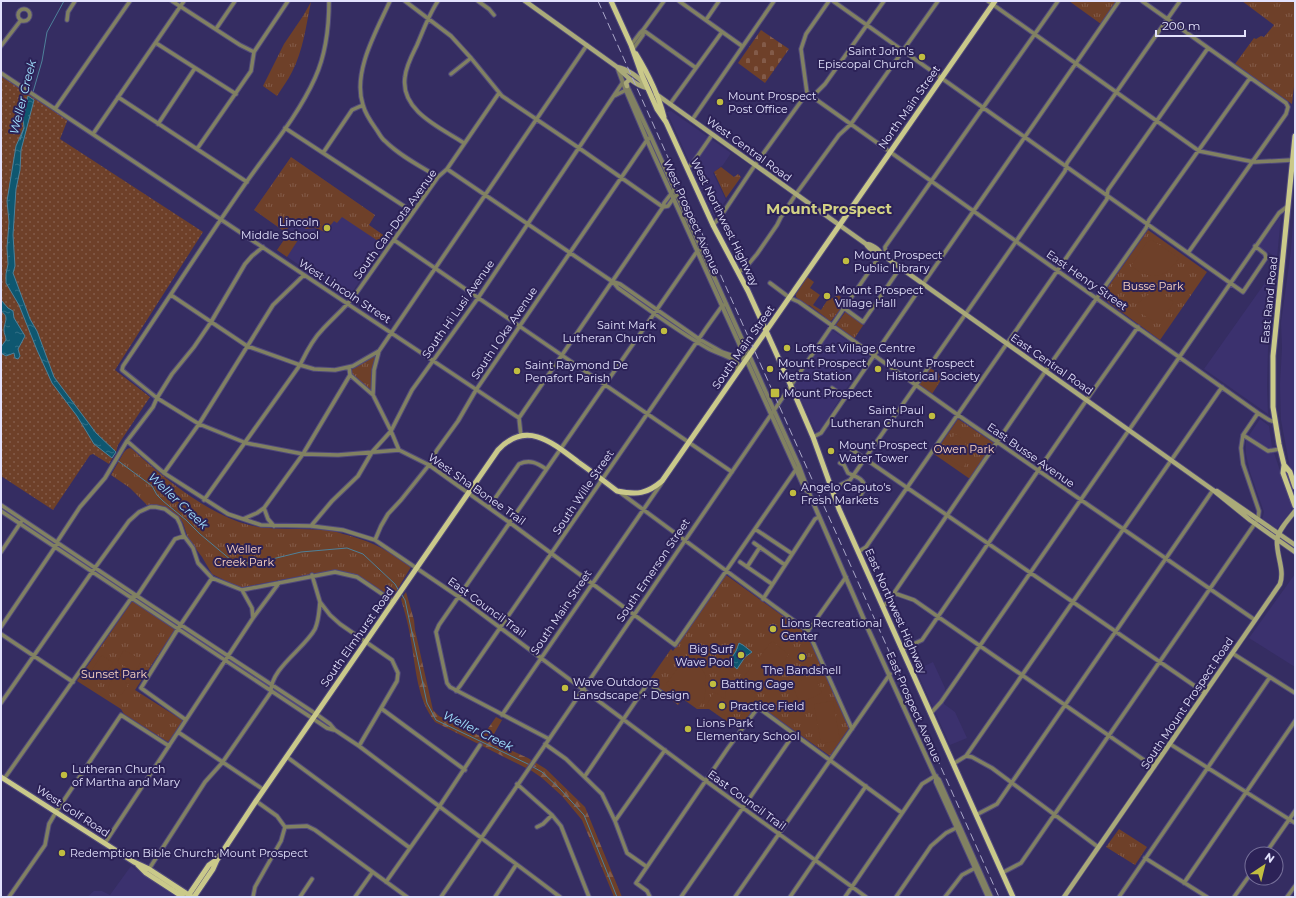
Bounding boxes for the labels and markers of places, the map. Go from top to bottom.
place label: Saint John's Episcopal Church [818,44,915,71]
marker: Saint John's Episcopal Church [917,52,927,62]
place label: Mount Prospect Post Office [728,89,817,116]
marker: Mount Prospect Post Office [715,97,725,107]
place label: Lincoln Middle School [241,215,319,242]
marker: Lincoln Middle School [322,223,332,233]
place label: Mount Prospect Public Library [854,248,943,275]
marker: Mount Prospect Public Library [841,256,851,266]
place label: Mount Prospect Village Hall [835,283,924,310]
marker: Mount Prospect Village Hall [822,291,832,301]
place label: Saint Mark Lutheran Church [562,318,656,345]
marker: Saint Mark Lutheran Church [659,326,669,336]
place label: Lofts at Village Centre [795,341,916,355]
marker: Lofts at Village Centre [782,343,792,353]
place label: Mount Prospect Metra Station [778,356,867,383]
place label: Mount Prospect Historical Society [886,356,980,383]
place label: Saint Raymond De Penafort Parish [525,358,629,385]
marker: Mount Prospect Metra Station [765,364,775,374]
marker: Mount Prospect Historical Society [873,364,883,374]
marker: Saint Raymond De Penafort Parish [512,366,522,376]
place label: Mount Prospect [784,386,873,400]
marker: Mount Prospect [769,387,781,399]
place label: Saint Paul Lutheran Church [830,403,924,430]
marker: Saint Paul Lutheran Church [927,411,937,421]
place label: Mount Prospect Water Tower [839,438,928,465]
marker: Mount Prospect Water Tower [826,446,836,456]
place label: Angelo Caputo's Fresh Markets [801,480,892,507]
marker: Angelo Caputo's Fresh Markets [788,488,798,498]
place label: Lions Recreational Center [781,616,882,643]
marker: Lions Recreational Center [768,624,778,634]
place label: Big Surf Wave Pool [675,642,734,669]
marker: Big Surf Wave Pool [736,650,746,660]
marker: The Bandshell [797,652,807,662]
place label: The Bandshell [763,663,841,677]
place label: Wave Outdoors Lansdscape + Design [573,675,690,702]
place label: Batting Cage [721,677,794,691]
marker: Batting Cage [708,679,718,689]
marker: Wave Outdoors Lansdscape + Design [560,683,570,693]
place label: Practice Field [730,699,804,713]
marker: Practice Field [717,701,727,711]
place label: Lions Park Elementary School [696,716,800,743]
marker: Lions Park Elementary School [683,724,693,734]
place label: Lutheran Church of Martha and Mary [72,762,180,789]
marker: Lutheran Church of Martha and Mary [59,770,69,780]
place label: Redemption Bible Church: Mount Prospect [70,846,308,860]
marker: Redemption Bible Church: Mount Prospect [57,848,67,858]

